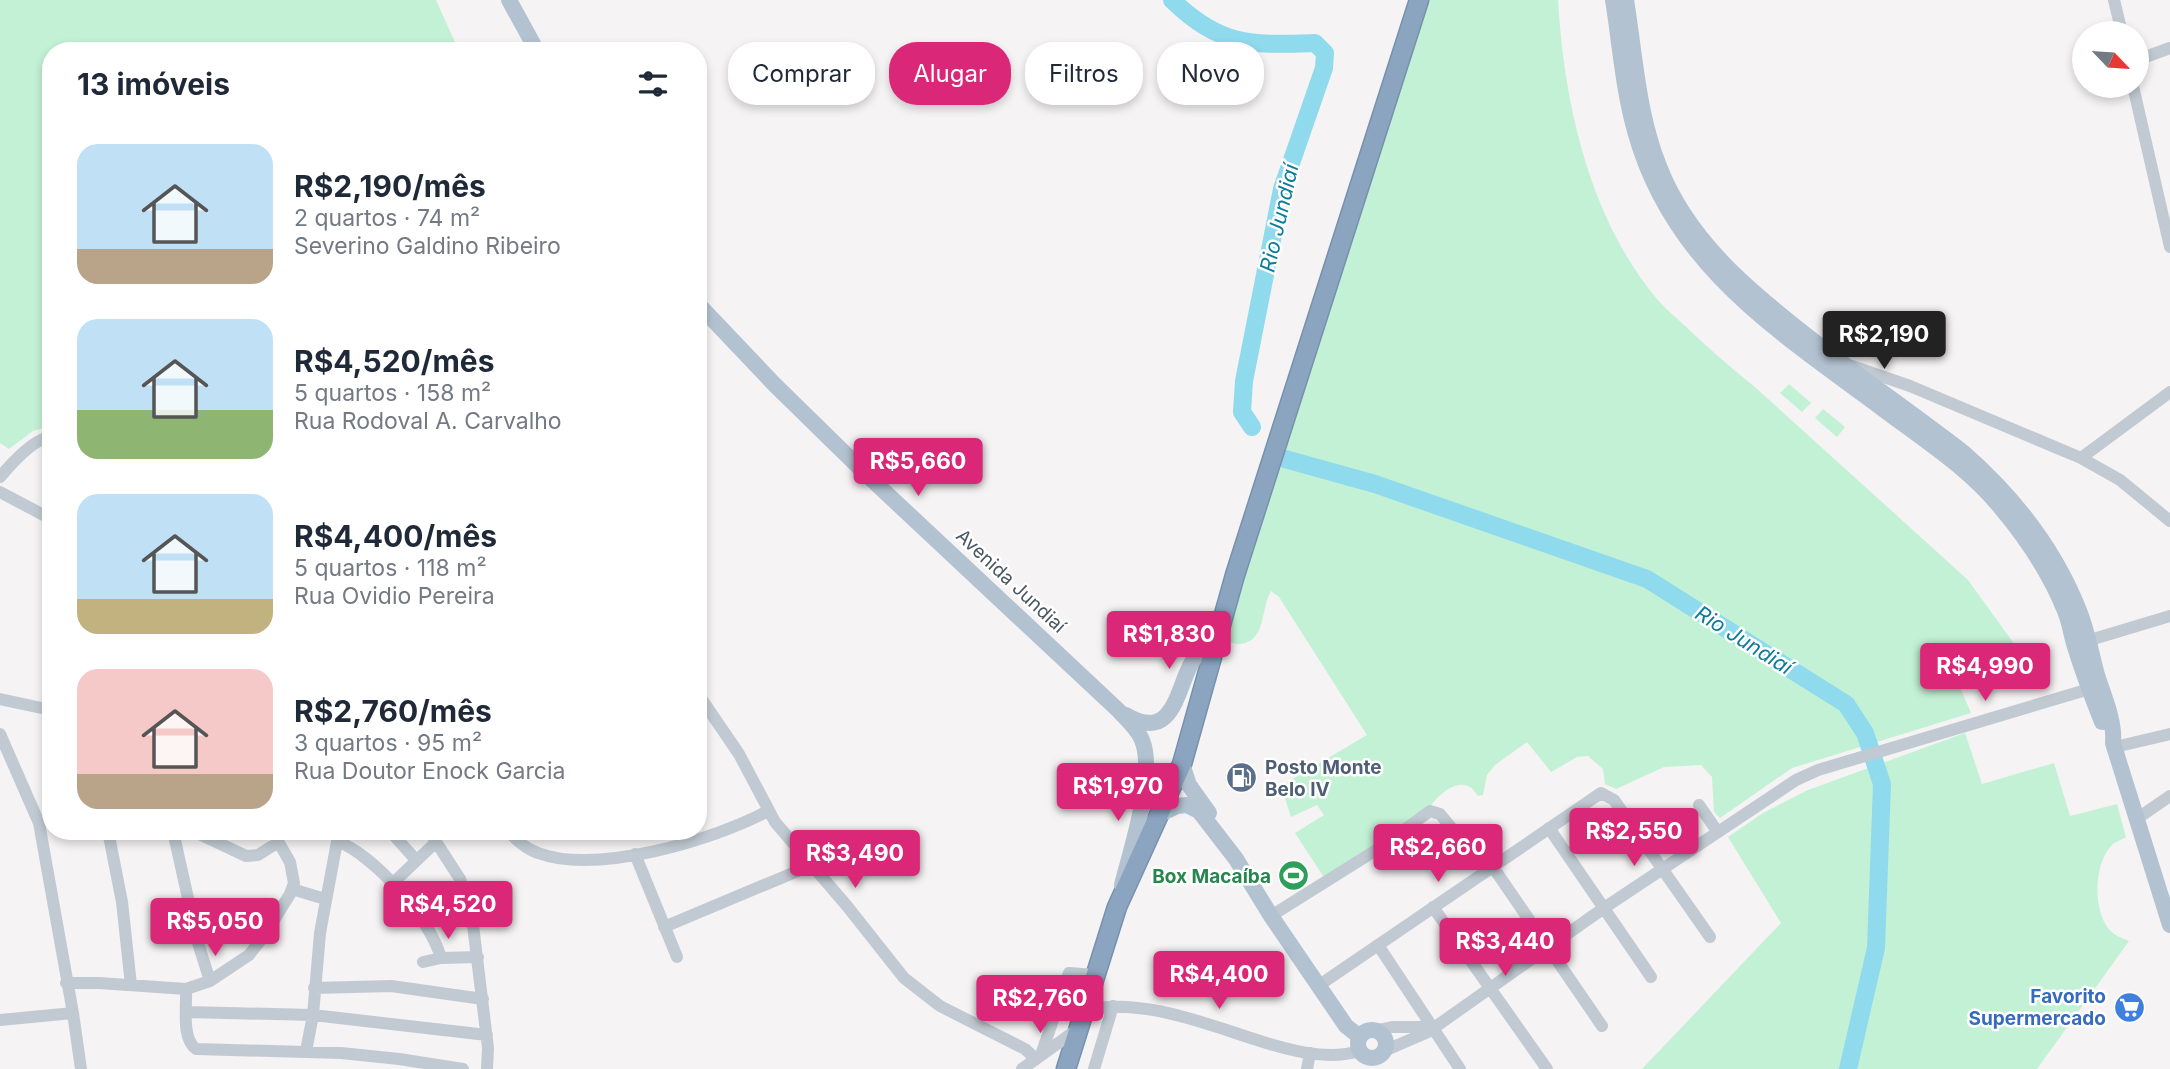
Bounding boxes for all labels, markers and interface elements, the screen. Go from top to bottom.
north arrow [2072,21,2149,98]
map controls [2072,21,2149,98]
chip: Comprar [728,42,875,105]
chip: Alugar [889,42,1011,105]
chip: Filtros [1025,42,1143,105]
chip: Novo [1157,42,1264,105]
icon: filters [634,65,672,103]
text: 13 imóveis [77,66,230,102]
water label: Rio Jundiaí [1254,160,1304,274]
text: R$2,190/mês [294,168,486,204]
icon: home [133,172,217,256]
text: 2 quartos · 74 m² [294,204,480,232]
text: Severino Galdino Ribeiro [294,232,561,260]
pin: R$2,190 [1819,312,1949,371]
text: R$2,190 [1839,320,1929,348]
text: R$4,520/mês [294,343,494,379]
icon: home [133,347,217,431]
text: 5 quartos · 158 m² [294,379,491,407]
text: Rua Rodoval A. Carvalho [294,407,562,435]
pin: R$5,660 [853,438,983,498]
text: R$5,660 [870,447,966,475]
text: R$4,400/mês [294,518,497,554]
icon: home [133,522,217,606]
street label: Avenida Jundiaí [951,524,1071,638]
text: 5 quartos · 118 m² [294,554,487,582]
text: Rua Ovidio Pereira [294,582,495,610]
water label: Rio Jundiaí [1691,600,1799,681]
pin: R$1,830 [1104,612,1234,671]
text: R$1,830 [1123,620,1215,648]
pin: R$4,990 [1920,644,2050,703]
text: R$4,990 [1936,652,2034,680]
text: R$2,760/mês [294,693,492,729]
icon: home [133,697,217,781]
text: 3 quartos · 95 m² [294,729,482,757]
place label: Posto Monte Belo IV [1265,756,1382,801]
text: Rua Doutor Enock Garcia [294,757,565,785]
fuel station icon: Posto Monte Belo IV [1225,761,1259,795]
pin: R$1,970 [1053,764,1183,823]
text: R$1,970 [1073,772,1163,800]
pin: R$2,550 [1569,808,1699,868]
text: R$2,550 [1585,817,1683,845]
pin: R$2,660 [1373,824,1503,884]
pin: R$3,490 [790,830,920,890]
text: R$2,660 [1389,833,1487,861]
text: R$3,490 [806,839,904,867]
sports icon: Box Macaíba [1277,859,1311,893]
place label: Box Macaíba [1152,865,1271,888]
pin: R$4,520 [383,881,513,941]
text: R$4,520 [399,890,497,918]
pin: R$5,050 [150,898,280,958]
text: R$5,050 [166,907,264,935]
pin: R$3,440 [1440,918,1570,978]
text: R$3,440 [1456,927,1554,955]
pin: R$4,400 [1154,951,1284,1011]
text: R$4,400 [1169,960,1269,988]
pin: R$2,760 [975,976,1105,1035]
text: R$2,760 [992,984,1088,1012]
place label: Favorito Supermercado [1969,985,2106,1030]
supermarket icon: Favorito Supermercado [2112,990,2146,1024]

